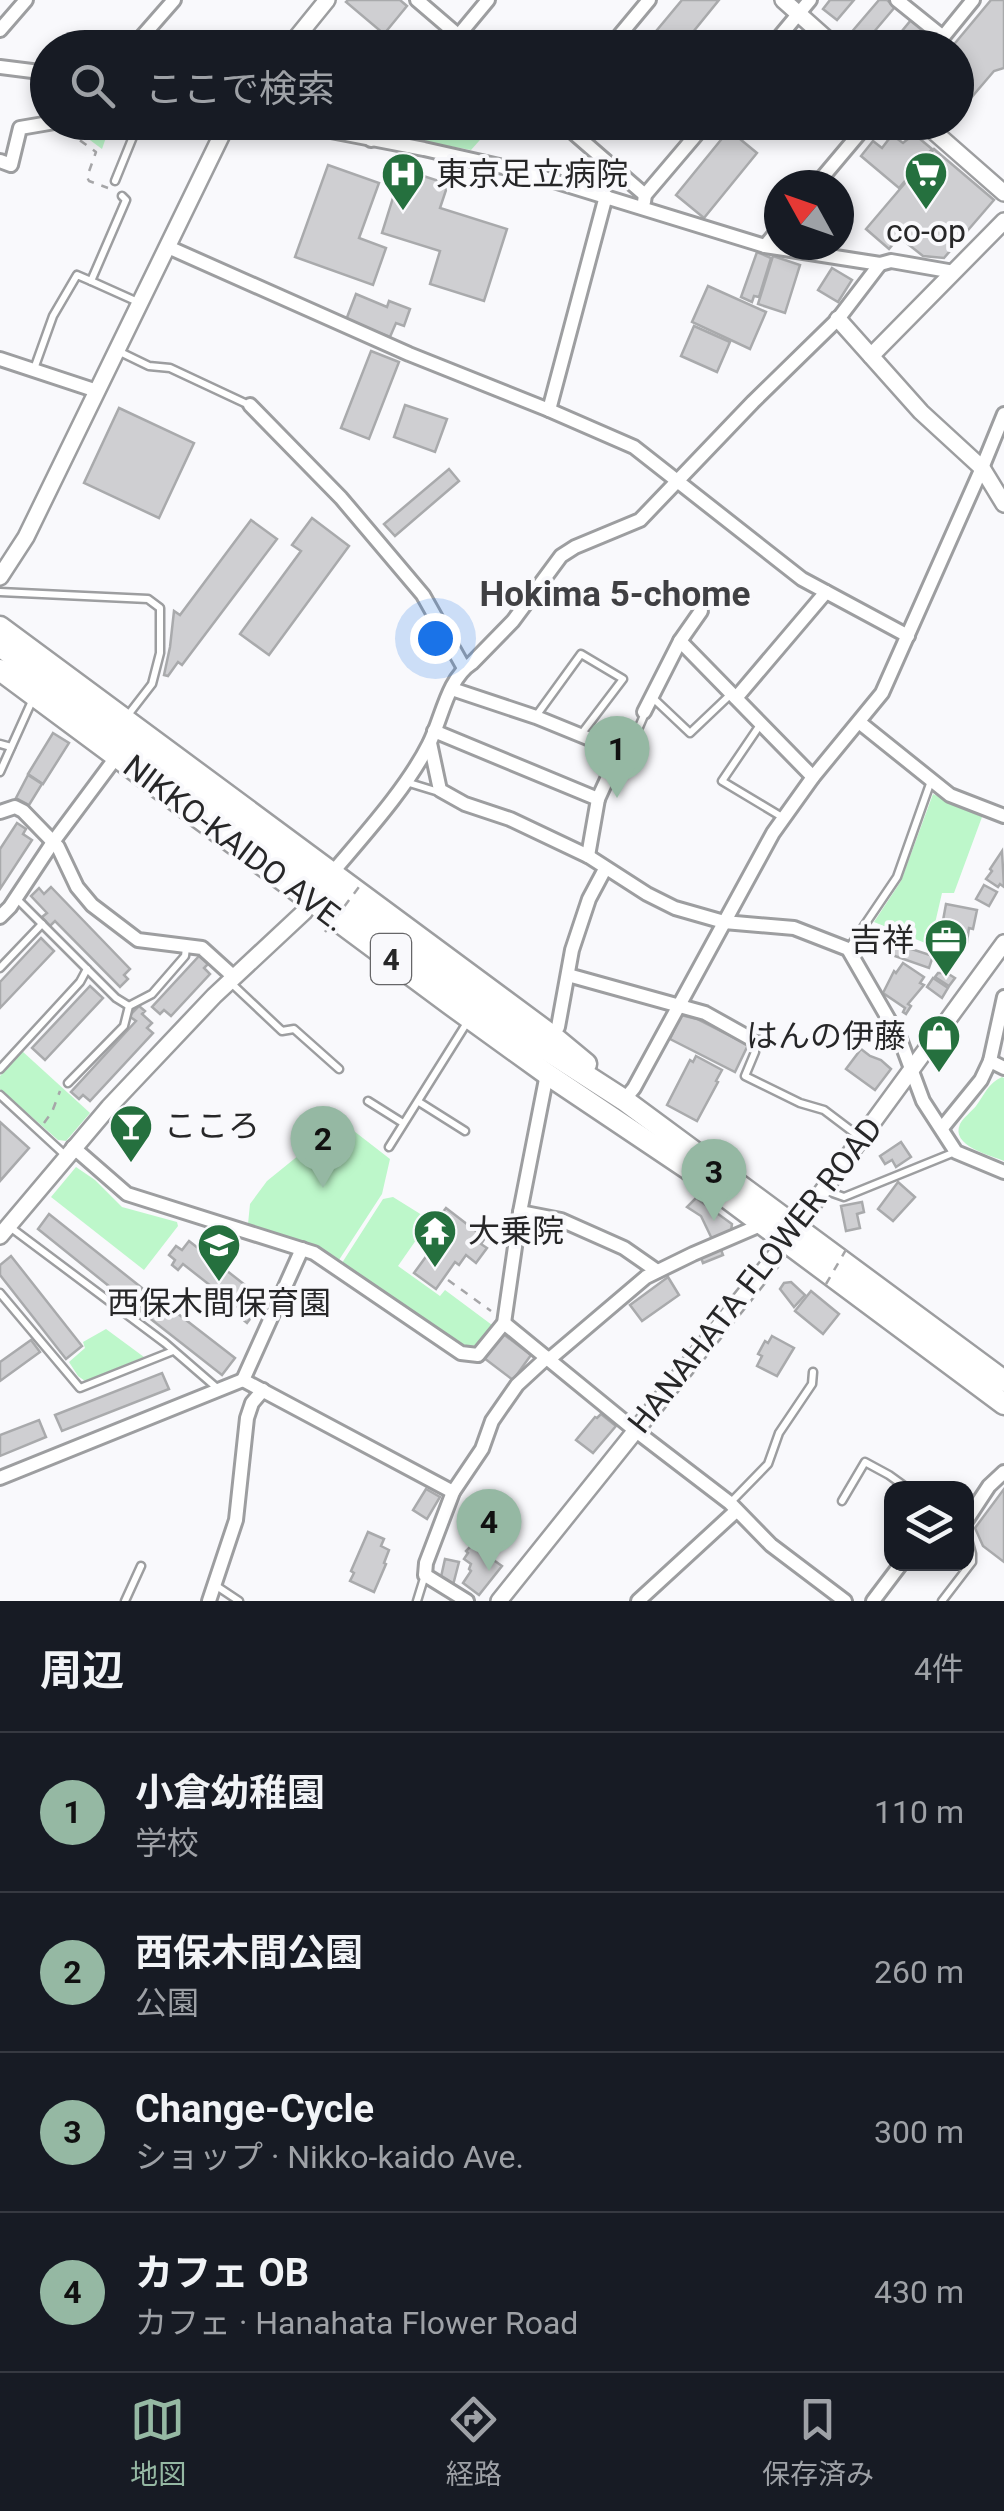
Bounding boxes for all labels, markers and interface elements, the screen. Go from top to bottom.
search box [30,30,974,140]
icon: search [65,58,120,113]
text: ここで検索 [145,67,335,111]
supermarket icon: co-op [903,150,949,211]
hospital icon: 東京足立病院 [380,151,426,212]
place label: 東京足立病院 [436,155,628,193]
north arrow [764,170,854,260]
place label: co-op [886,212,966,250]
district label: Hokima 5-chome [480,574,751,615]
your location [410,613,461,664]
pin: 1 [584,716,650,798]
street label: NIKKO-KAIDO AVE. [116,747,354,939]
office icon: 吉祥 [923,917,969,978]
place label: 吉祥 [850,921,914,959]
road number: 4 [371,934,411,984]
shop icon: はんの伊藤 [916,1013,962,1074]
place label: はんの伊藤 [746,1017,906,1055]
bar icon: こころ [108,1103,154,1164]
pin: 2 [290,1106,356,1188]
place label: こころ [164,1107,260,1145]
street label: HANAHATA FLOWER ROAD [620,1110,890,1440]
pin: 3 [682,1138,746,1221]
temple icon: 大乗院 [412,1208,458,1269]
place label: 大乗院 [468,1212,564,1250]
school or university icon: 西保木間保育園 [196,1222,242,1283]
place label: 西保木間保育園 [107,1284,331,1322]
map controls [884,1481,974,1571]
button: layers [884,1481,974,1571]
pin: 4 [456,1488,522,1571]
text: 周辺 [40,1646,124,1695]
text: 4件 [914,1650,964,1688]
text: 小倉幼稚園 [135,1771,325,1815]
text: 1 [63,1793,82,1831]
text: 110 m [874,1793,964,1831]
text: 学校 [135,1824,199,1862]
text: 西保木間公園 [135,1931,363,1975]
text: 2 [63,1953,82,1991]
text: 260 m [874,1953,964,1991]
text: 公園 [135,1984,199,2022]
text: Change-Cycle [135,2087,374,2131]
text: 3 [63,2113,82,2151]
text: 300 m [874,2113,964,2151]
text: ショップ · Nikko-kaido Ave. [135,2138,524,2176]
text: カフェ OB [135,2251,309,2295]
text: 4 [63,2273,82,2311]
text: 430 m [874,2273,964,2311]
text: カフェ · Hanahata Flower Road [135,2304,578,2342]
tab: 地図 [130,2392,186,2492]
tab: 経路 [446,2392,502,2492]
tab: 保存済み [762,2392,874,2492]

